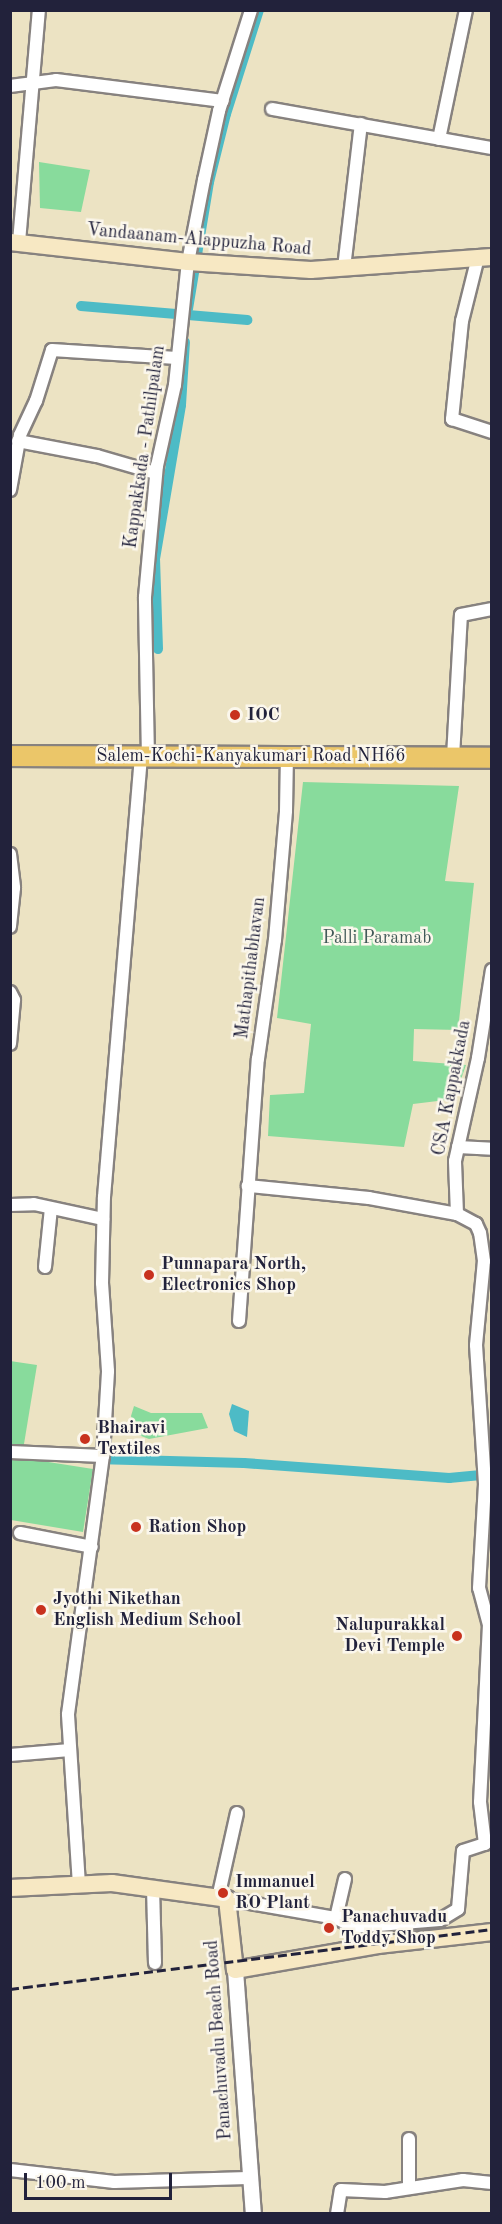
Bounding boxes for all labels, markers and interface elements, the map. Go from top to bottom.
street label: Vandaanam-Alappuzha Road [86,219,312,261]
street label: Kappakkada - Pathilpalam [120,344,170,550]
place label: IOC [247,704,280,726]
marker: IOC [228,708,242,722]
street label: Salem-Kochi-Kanyakumari Road NH66 [96,745,406,767]
street label: Mathapithabhavan [232,896,270,1040]
park label: Palli Paramab [323,927,431,949]
street label: CSA Kappakkada [428,1018,476,1158]
place label: Punnapara North, Electronics Shop [161,1254,306,1296]
marker: Punnapara North, Electronics Shop [142,1268,156,1282]
place label: Bhairavi Textiles [97,1418,165,1460]
marker: Bhairavi Textiles [78,1432,92,1446]
place label: Ration Shop [148,1516,246,1538]
marker: Ration Shop [129,1520,143,1534]
place label: Jyothi Nikethan English Medium School [53,1589,241,1632]
marker: Jyothi Nikethan English Medium School [34,1603,48,1617]
place label: Nalupurakkal Devi Temple [335,1615,445,1658]
marker: Nalupurakkal Devi Temple [450,1629,464,1643]
place label: Immanuel RO Plant [235,1872,315,1914]
marker: Immanuel RO Plant [216,1886,230,1900]
place label: Panachuvadu Toddy Shop [341,1907,447,1950]
marker: Panachuvadu Toddy Shop [322,1921,336,1935]
street label: Panachuvadu Beach Road [201,1939,237,2141]
scale bar [27,2161,176,2199]
text: 100 m [35,2174,86,2192]

